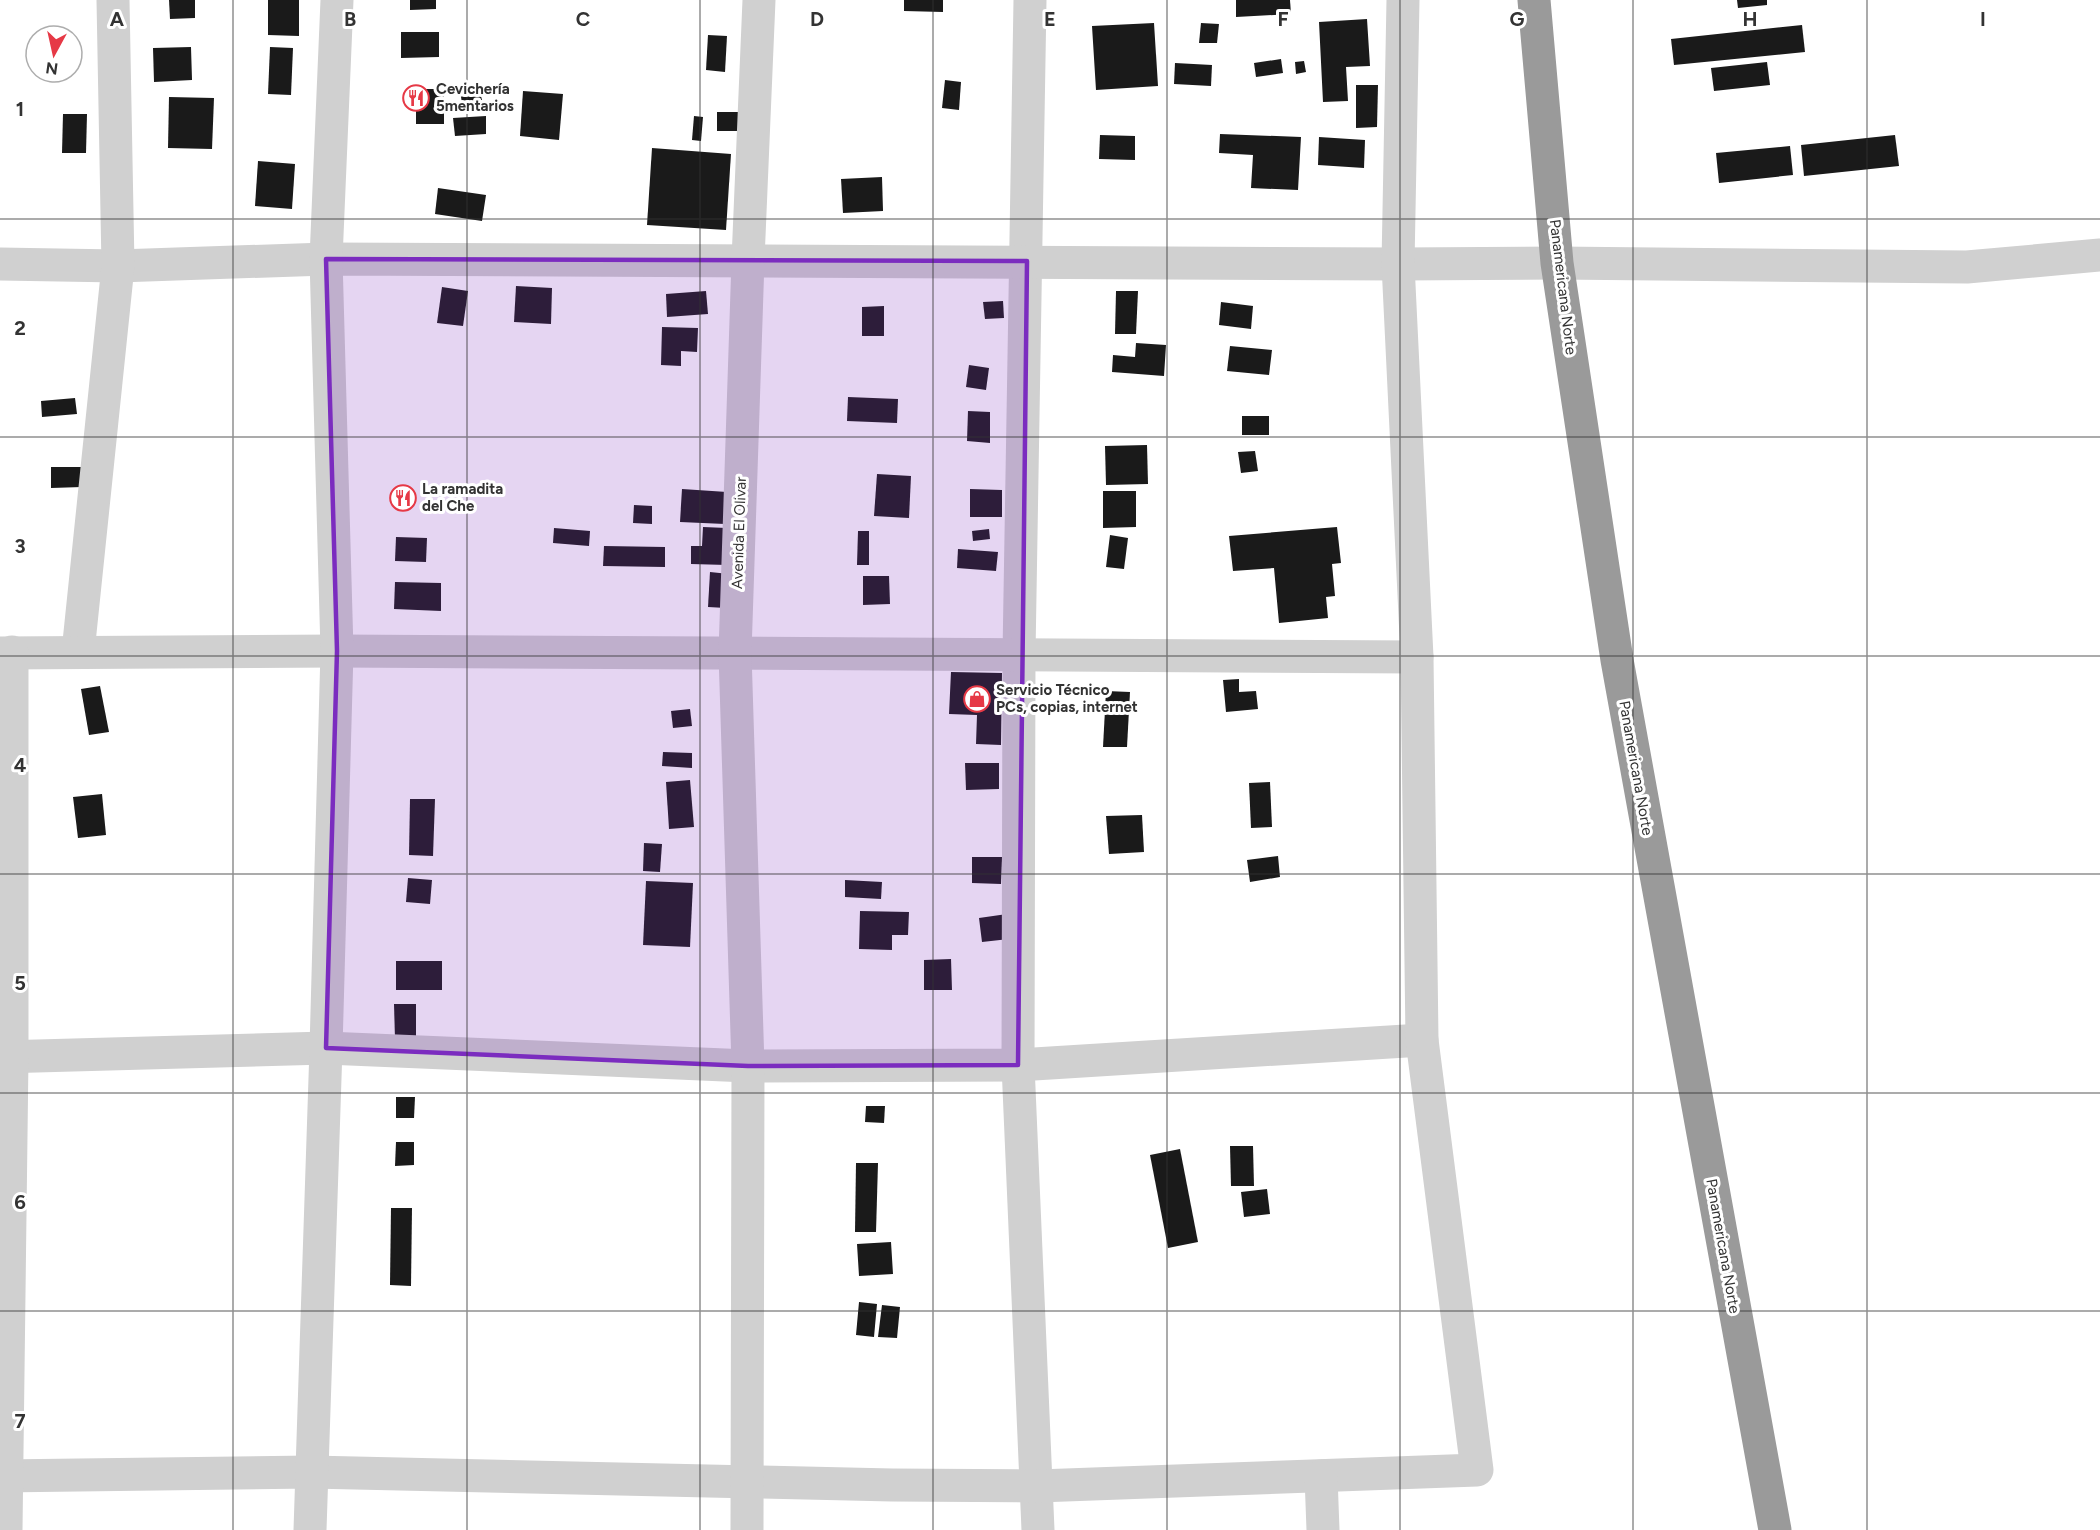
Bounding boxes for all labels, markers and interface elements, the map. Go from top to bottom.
text: A [110,7,125,31]
text: B [344,7,356,31]
text: C [576,7,590,31]
text: D [810,7,824,31]
text: E [1044,7,1056,31]
text: F [1277,7,1289,31]
text: G [1510,7,1525,31]
text: H [1743,7,1758,31]
text: I [1980,7,1986,31]
north arrow [24,24,84,84]
text: N [45,58,59,79]
place label: Cevichería 5mentarios [436,80,514,115]
restaurant icon: Cevichería 5mentarios [401,83,431,113]
text: 1 [16,97,24,121]
street label: Panamericana Norte [1546,218,1580,356]
text: 2 [14,316,26,340]
street label: Avenida El Olivar [728,476,750,590]
place label: La ramadita del Che [422,480,503,515]
restaurant icon: La ramadita del Che [388,483,418,513]
text: 3 [14,534,26,558]
place label: Servicio Técnico PCs, copias, internet [996,681,1138,716]
shop icon: Servicio Técnico PCs, copias, internet [962,684,992,714]
street label: Panamericana Norte [1615,699,1657,837]
text: 4 [14,753,27,777]
text: 5 [14,971,26,995]
street label: Panamericana Norte [1702,1177,1744,1315]
text: 6 [14,1190,26,1214]
text: 7 [14,1409,26,1433]

